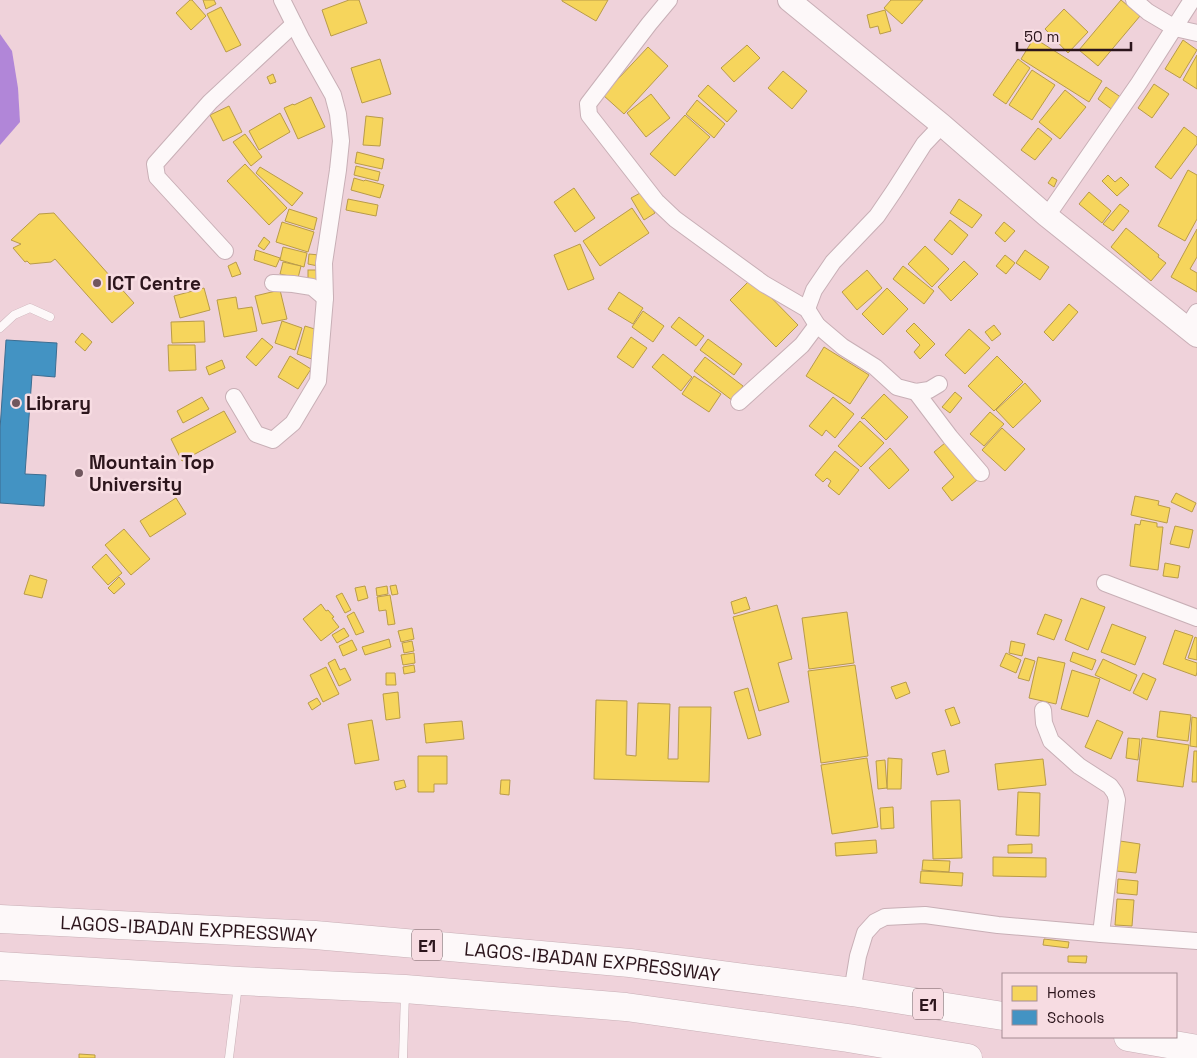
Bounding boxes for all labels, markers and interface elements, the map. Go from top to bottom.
scale bar [1017,20,1131,52]
text: 50 m [1024,27,1059,46]
place label: ICT Centre [107,271,201,296]
marker: ICT Centre [91,277,103,289]
place label: Library [26,391,91,416]
marker: Library [10,397,22,409]
place label: Mountain Top University [89,450,214,497]
marker: Mountain Top University [73,467,85,479]
street label: LAGOS-IBADAN EXPRESSWAY [60,910,318,948]
road number: E1 [412,930,442,960]
street label: LAGOS-IBADAN EXPRESSWAY [463,936,722,987]
legend [1002,973,1177,1038]
text: Homes [1047,983,1096,1002]
road number: E1 [913,989,943,1020]
text: Schools [1047,1008,1105,1027]

